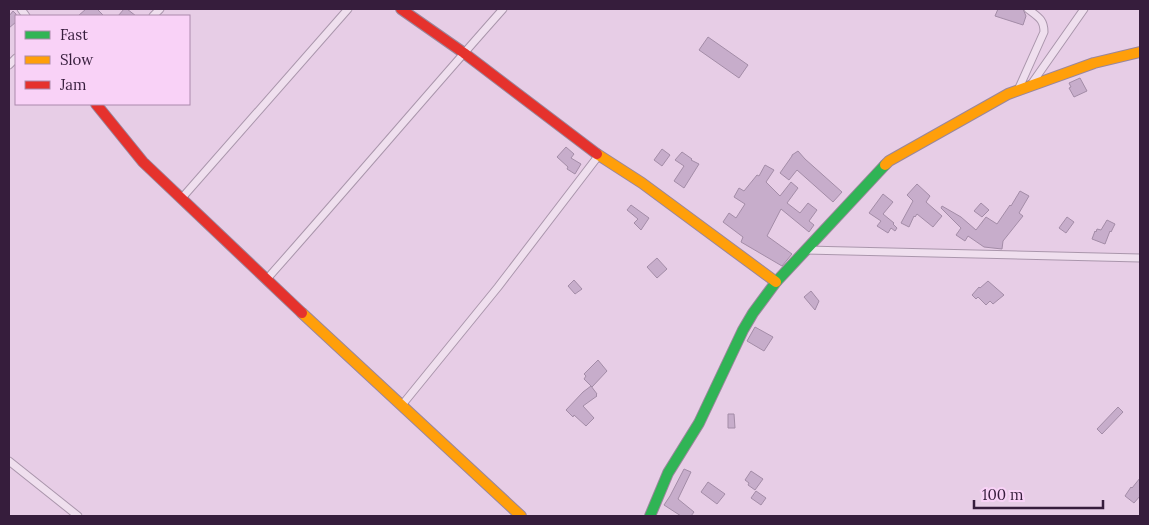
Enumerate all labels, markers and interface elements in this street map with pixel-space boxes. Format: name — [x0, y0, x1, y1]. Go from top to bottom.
legend — [15, 15, 190, 105]
text: Fast — [60, 25, 88, 44]
text: Slow — [60, 50, 93, 69]
text: Jam — [59, 75, 87, 94]
scale bar — [974, 478, 1103, 510]
text: 100 m — [982, 485, 1023, 504]

